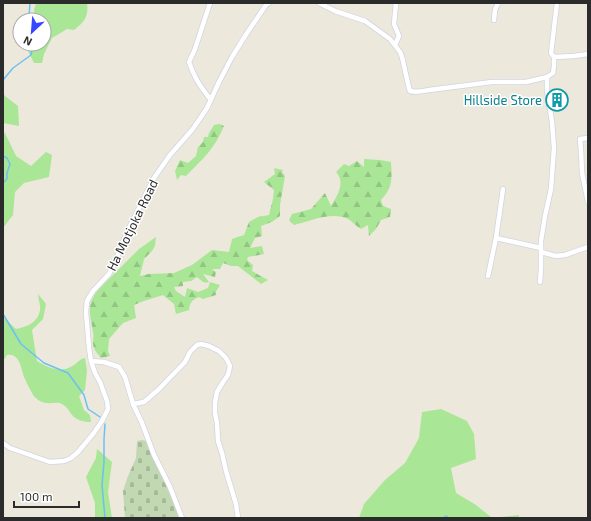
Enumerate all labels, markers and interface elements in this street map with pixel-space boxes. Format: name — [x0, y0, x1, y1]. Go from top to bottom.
north arrow — [12, 12, 52, 52]
text: N — [21, 34, 34, 49]
building icon: Hillside Store — [544, 87, 570, 113]
place label: Hillside Store — [464, 92, 542, 108]
street label: Ha Motjoka Road — [103, 177, 161, 273]
scale bar — [14, 483, 79, 509]
text: 100 m — [20, 489, 52, 503]

